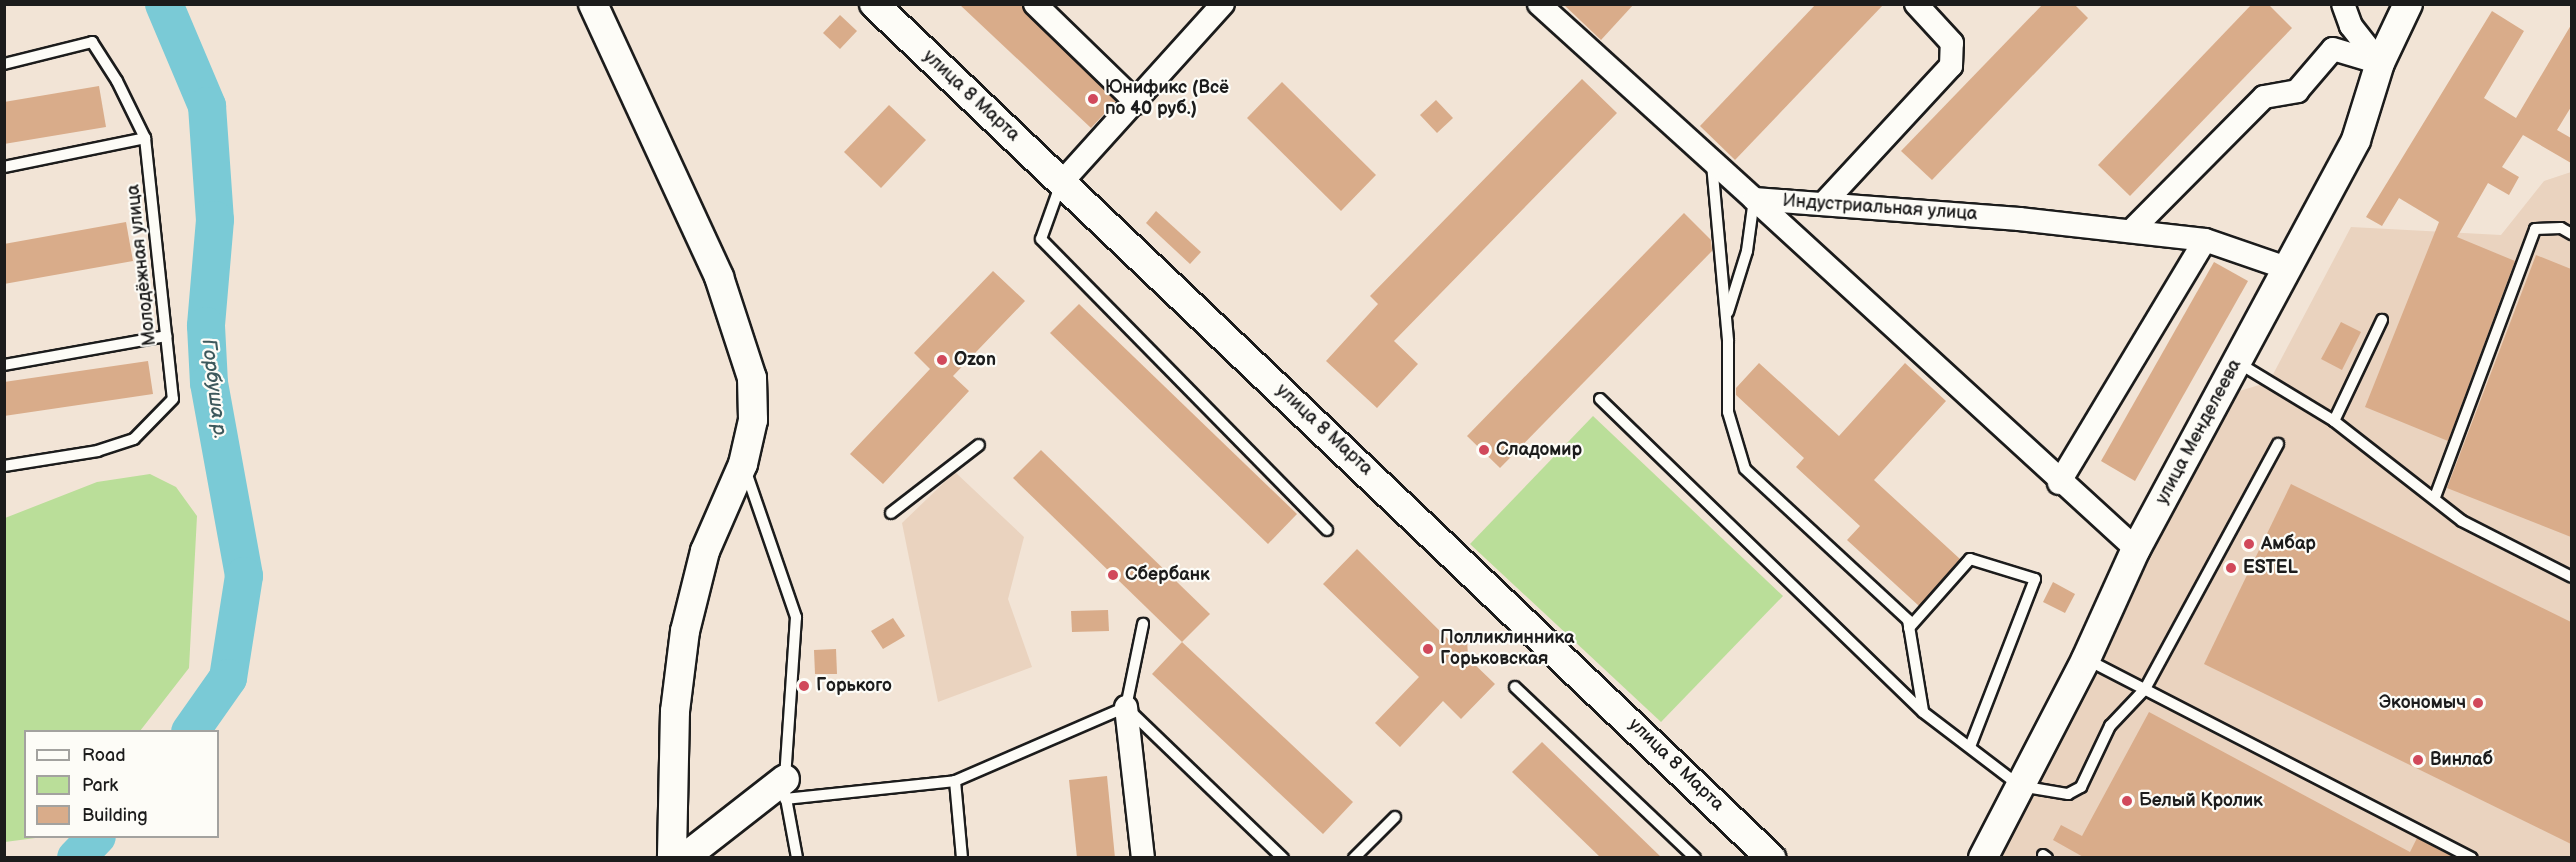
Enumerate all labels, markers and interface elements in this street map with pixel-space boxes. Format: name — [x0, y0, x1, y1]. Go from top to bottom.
street label: улица 8 Марта — [918, 46, 1024, 146]
place label: Юнификс (Всё по 40 руб.) — [1105, 78, 1229, 121]
marker: Юнификс (Всё по 40 руб.) — [1086, 92, 1100, 106]
street label: Молодёжная улица — [123, 183, 161, 347]
street label: Индустриальная улица — [1782, 190, 1978, 226]
water label: Горбуша р. — [196, 338, 232, 440]
place label: Ozon — [954, 349, 996, 371]
marker: Ozon — [935, 353, 949, 367]
street label: улица Менделеева — [2152, 356, 2246, 508]
street label: улица 8 Марта — [1271, 380, 1377, 480]
place label: Сладомир — [1496, 439, 1582, 461]
marker: Сладомир — [1477, 443, 1491, 457]
place label: Амбар — [2261, 533, 2316, 555]
marker: Амбар — [2242, 537, 2256, 551]
place label: ESTEL — [2243, 557, 2298, 579]
marker: ESTEL — [2224, 561, 2238, 575]
place label: Сбербанк — [1125, 564, 1210, 586]
marker: Сбербанк — [1106, 568, 1120, 582]
place label: Полликлинника Горьковская — [1440, 628, 1574, 670]
marker: Полликлинника Горьковская — [1421, 642, 1435, 656]
place label: Горького — [816, 675, 892, 697]
marker: Горького — [797, 679, 811, 693]
place label: Экономыч — [2379, 692, 2466, 714]
marker: Экономыч — [2471, 696, 2485, 710]
street label: улица 8 Марта — [1624, 714, 1728, 816]
legend — [24, 730, 219, 838]
text: Road — [82, 745, 126, 766]
place label: Винлаб — [2430, 749, 2493, 771]
marker: Винлаб — [2411, 753, 2425, 767]
text: Park — [82, 775, 118, 796]
place label: Белый Кролик — [2139, 790, 2263, 812]
marker: Белый Кролик — [2120, 794, 2134, 808]
text: Building — [82, 805, 148, 826]

